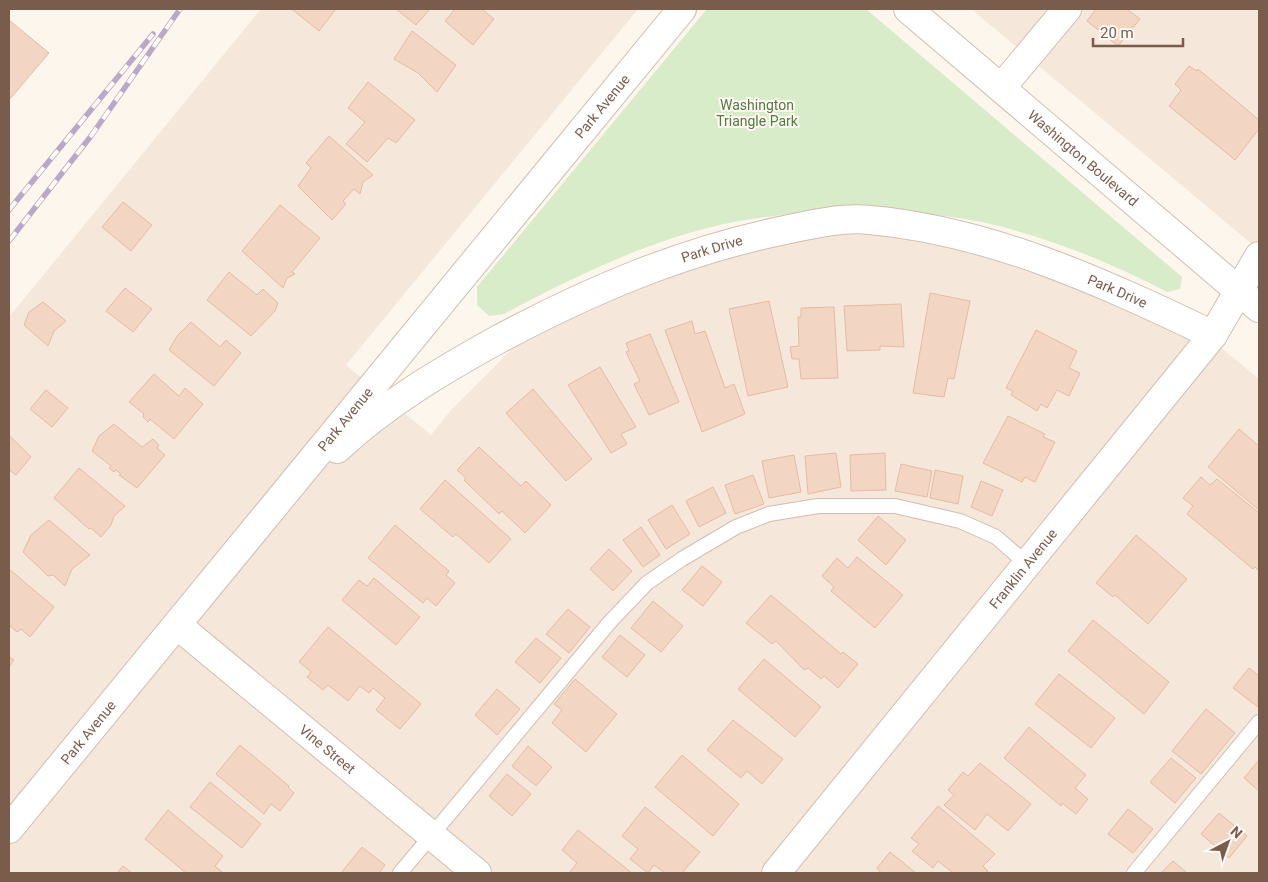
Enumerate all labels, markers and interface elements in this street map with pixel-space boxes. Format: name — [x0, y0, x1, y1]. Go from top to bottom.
scale bar — [1093, 15, 1183, 47]
text: 20 m — [1100, 24, 1134, 42]
street label: Park Avenue — [571, 71, 633, 141]
park label: Washington Triangle Park — [716, 97, 799, 129]
street label: Washington Boulevard — [1025, 107, 1141, 209]
street label: Park Drive — [679, 232, 744, 266]
street label: Park Drive — [1085, 271, 1150, 311]
street label: Park Avenue — [314, 384, 376, 454]
street label: Franklin Avenue — [986, 526, 1060, 612]
street label: Park Avenue — [58, 697, 119, 767]
street label: Vine Street — [296, 721, 359, 777]
north arrow — [1203, 817, 1253, 867]
text: N — [1228, 823, 1246, 841]

